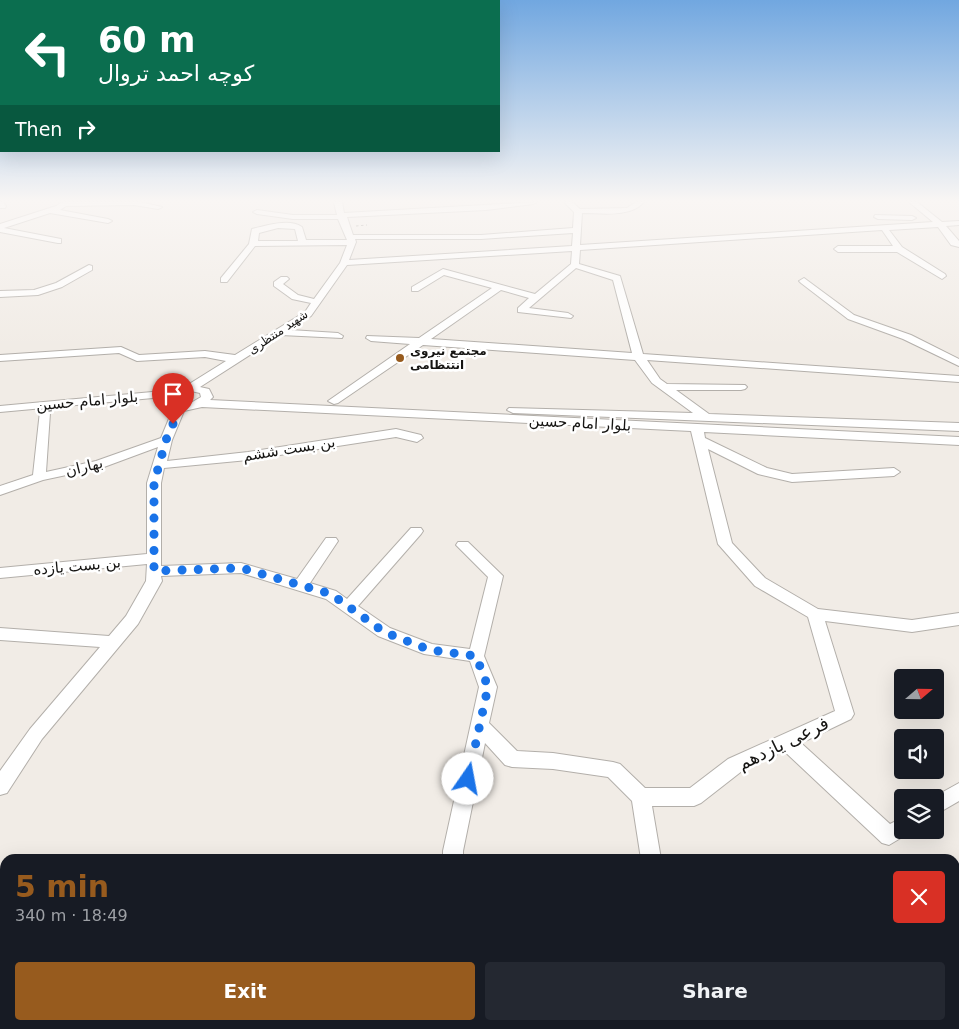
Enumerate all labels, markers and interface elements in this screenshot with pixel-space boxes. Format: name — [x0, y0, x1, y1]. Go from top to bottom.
icon: left — [15, 20, 80, 85]
text: 60 m — [98, 20, 195, 60]
text: کوچه احمد تروال — [98, 61, 254, 86]
icon: right — [72, 115, 100, 143]
text: Then — [15, 118, 62, 140]
street label: شهید منتظری — [246, 307, 311, 358]
place label: مجتمع نیروی انتتظامی — [410, 344, 487, 372]
marker: مجتمع نیروی انتتظامی — [394, 352, 406, 364]
pin — [152, 373, 194, 424]
icon: arrive — [159, 380, 187, 408]
street label: بلوار امام حسین — [35, 388, 139, 414]
street label: بلوار امام حسین — [528, 411, 632, 435]
street label: بن بست ششم — [241, 433, 337, 465]
street label: بهاران — [63, 454, 105, 480]
street label: بن بست یازده — [32, 553, 122, 579]
north arrow — [894, 669, 944, 719]
map controls — [894, 669, 944, 839]
street label: فرعی یازدهم — [734, 712, 832, 775]
button: sound — [894, 729, 944, 779]
position arrow — [441, 752, 493, 804]
button: layers — [894, 789, 944, 839]
text: 5 min — [15, 869, 109, 904]
button: close — [893, 871, 945, 923]
text: 340 m · 18:49 — [15, 906, 128, 925]
button: Exit — [15, 962, 475, 1020]
button: Share — [485, 962, 945, 1020]

